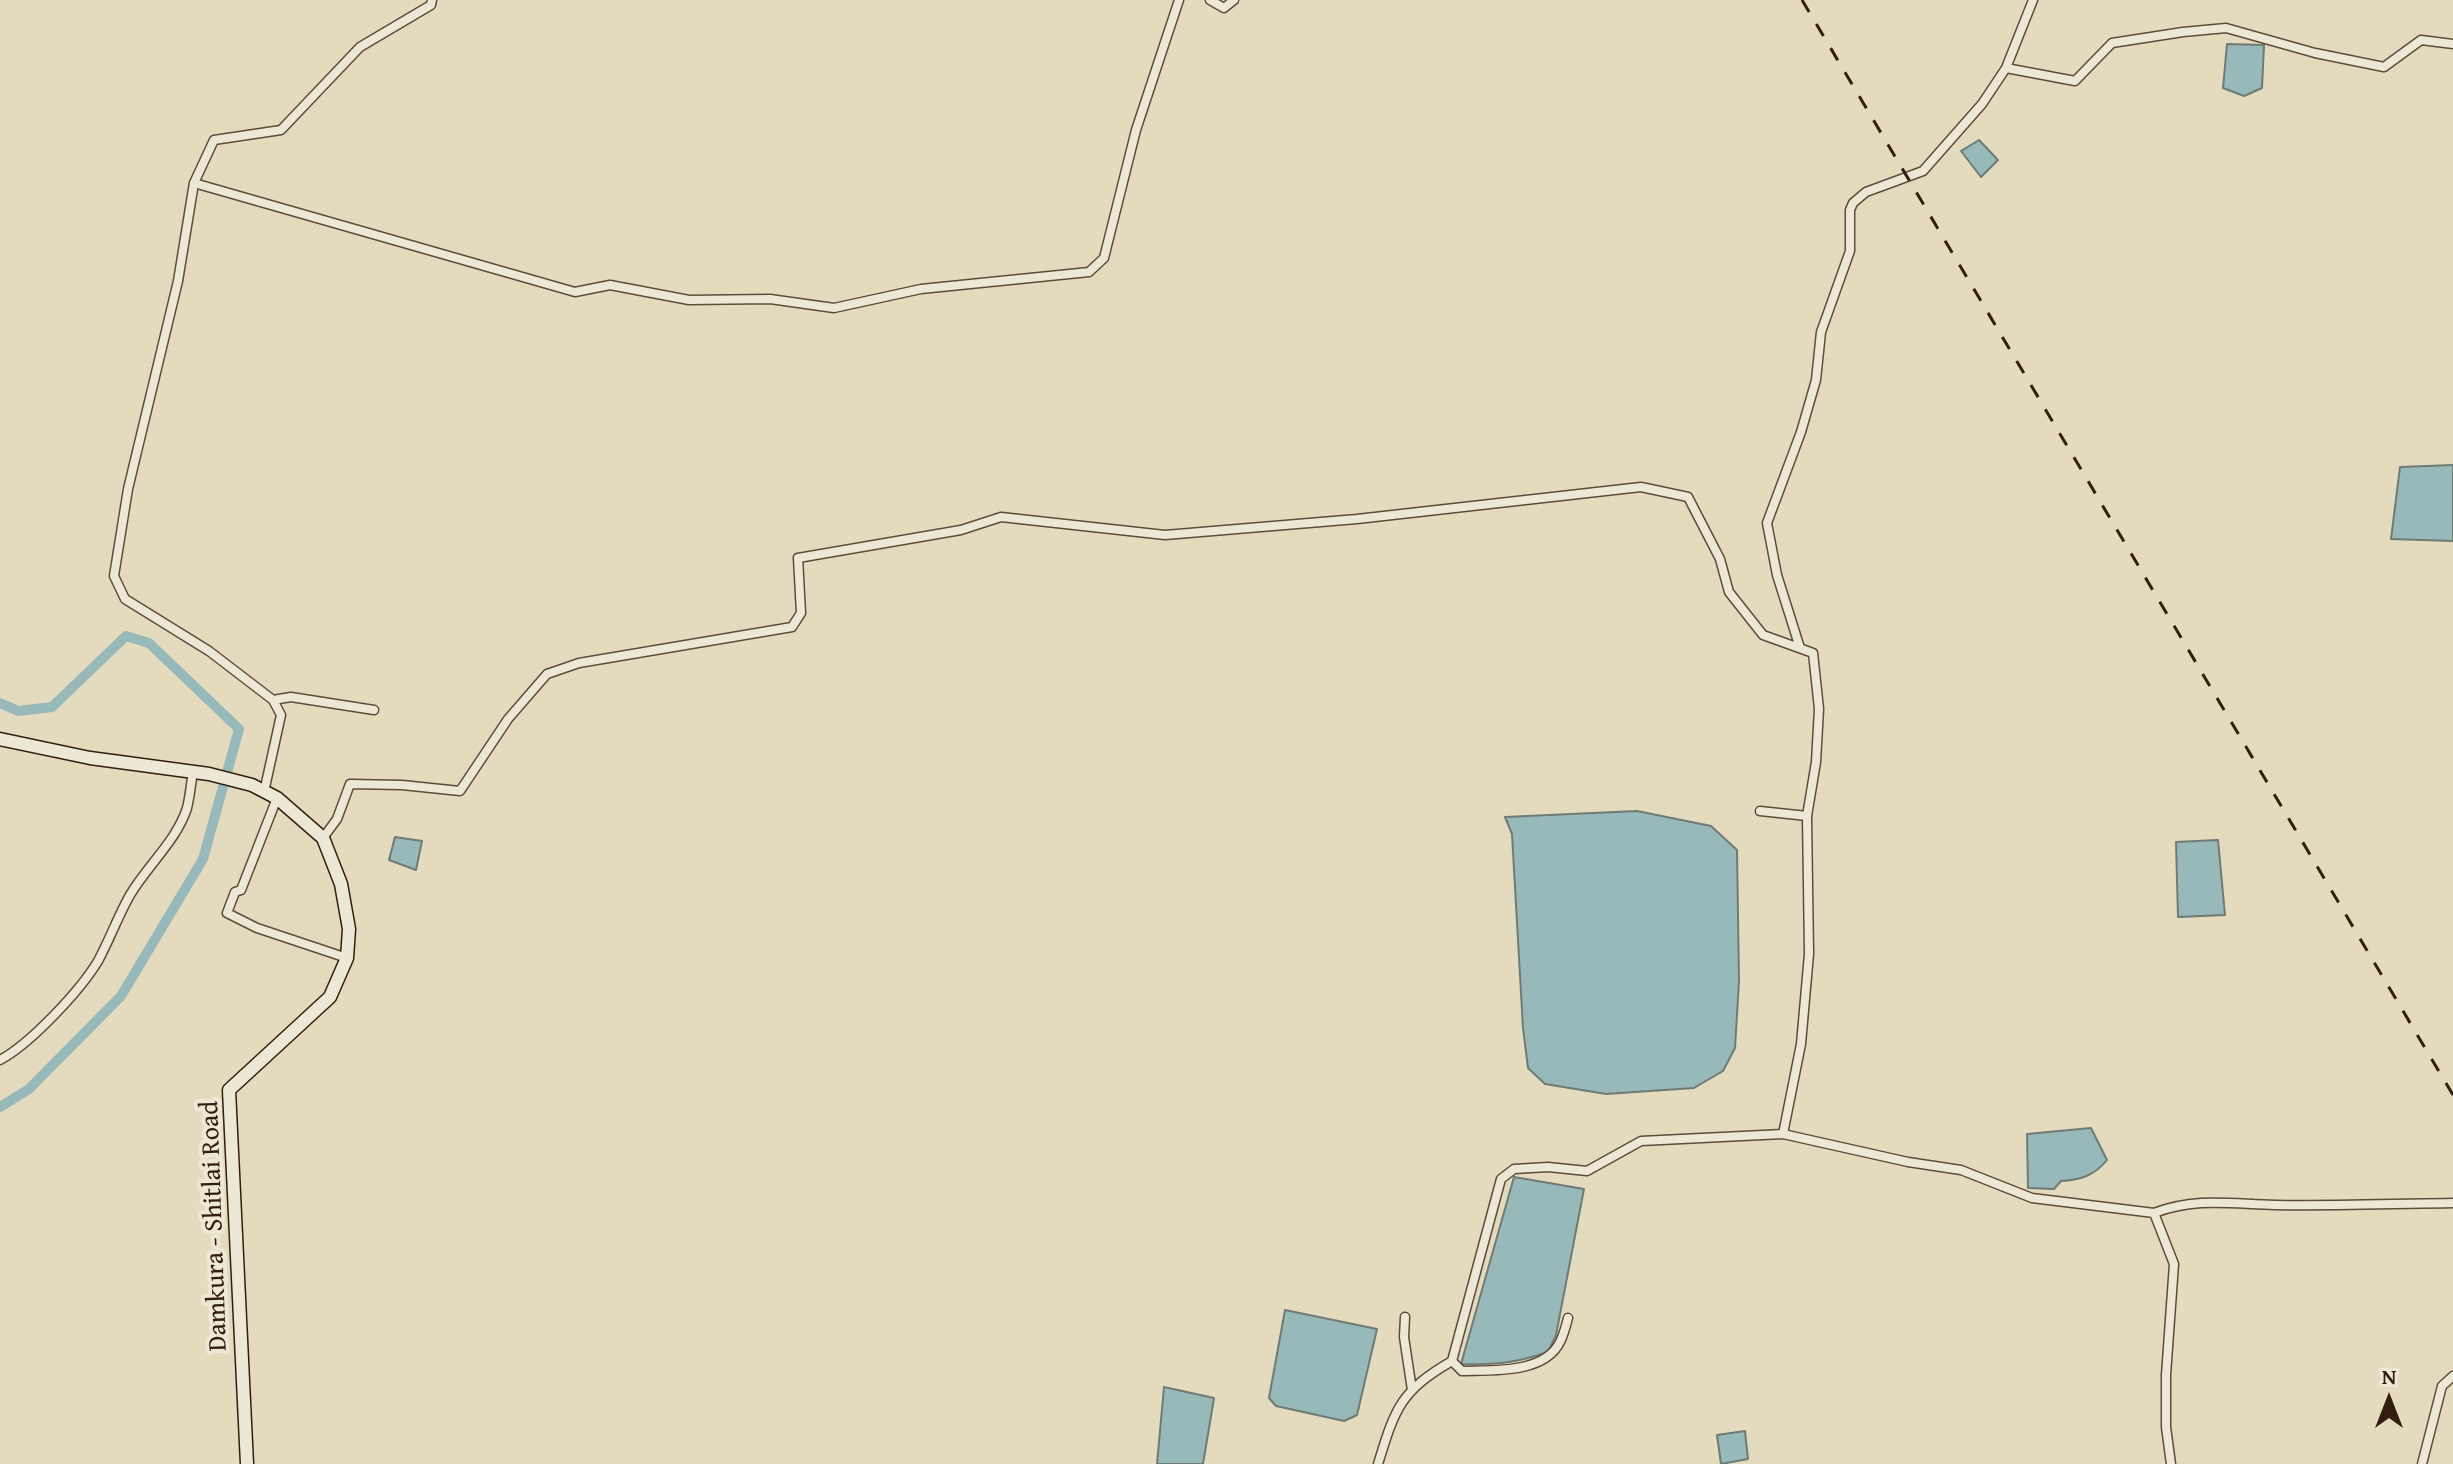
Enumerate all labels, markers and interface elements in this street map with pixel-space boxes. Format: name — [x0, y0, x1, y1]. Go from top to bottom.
street label: Damkura - Shitlai Road — [195, 1100, 235, 1352]
north arrow — [2349, 1360, 2429, 1440]
text: N — [2382, 1360, 2396, 1392]

